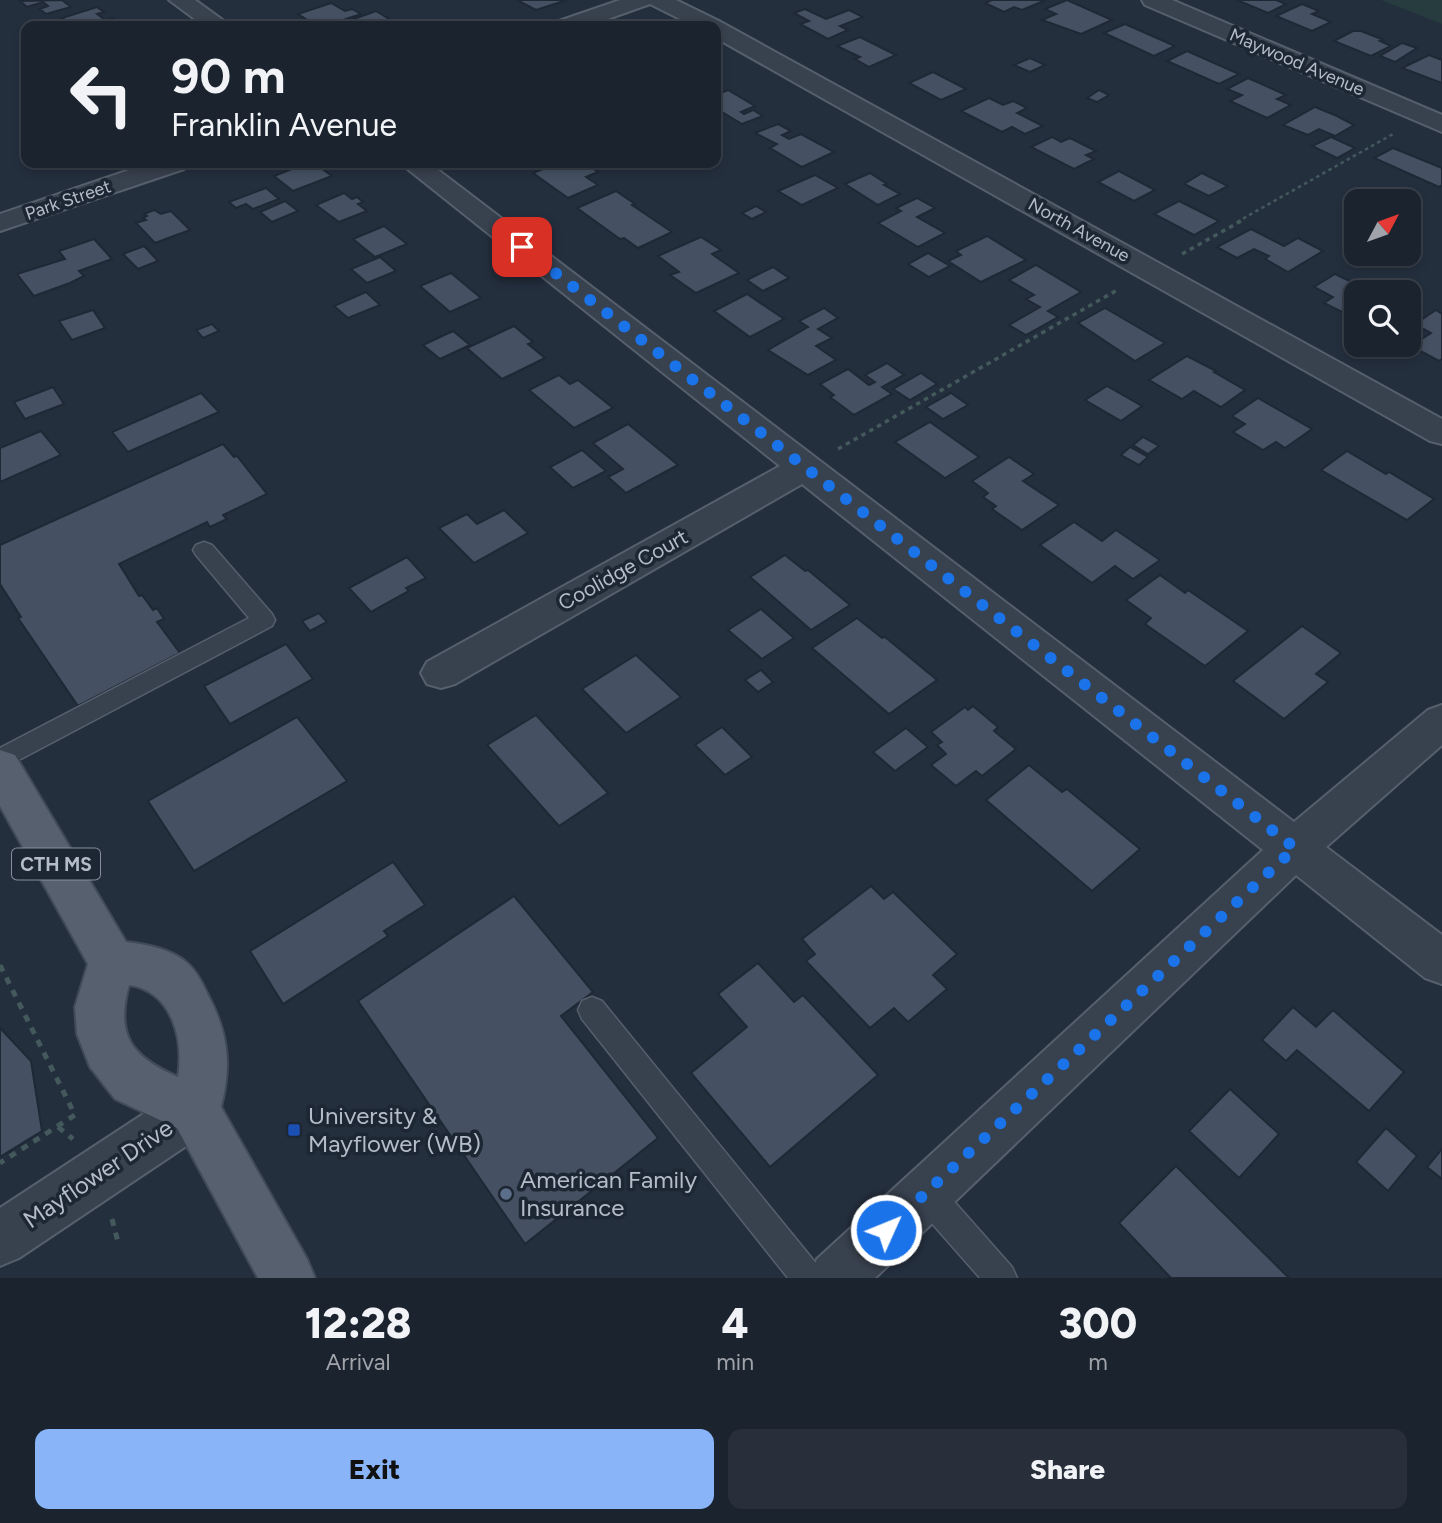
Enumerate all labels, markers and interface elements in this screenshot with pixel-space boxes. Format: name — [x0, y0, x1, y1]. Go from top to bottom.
street label: Maywood Avenue — [1226, 24, 1368, 100]
text: 90 m — [171, 46, 286, 105]
icon: left — [56, 49, 147, 140]
text: Franklin Avenue — [171, 106, 397, 144]
street label: Park Street — [22, 175, 114, 225]
north arrow — [1344, 189, 1421, 266]
map controls — [1344, 189, 1421, 357]
street label: North Avenue — [1024, 193, 1134, 267]
pin — [492, 217, 552, 277]
icon: arrive — [503, 228, 541, 266]
button: search — [1344, 280, 1421, 357]
street label: Coolidge Court — [554, 524, 692, 615]
road number: CTH MS — [12, 848, 100, 880]
place label: University & Mayflower (WB) — [308, 1101, 481, 1158]
street label: Mayflower Drive — [18, 1113, 178, 1234]
marker: University & Mayflower (WB) — [286, 1122, 302, 1138]
place label: American Family Insurance — [520, 1165, 697, 1222]
marker: American Family Insurance — [498, 1186, 514, 1202]
position arrow — [849, 1193, 923, 1267]
text: 12:28 — [305, 1298, 411, 1349]
text: 4 — [722, 1298, 749, 1349]
text: 300 — [1059, 1298, 1137, 1349]
text: Arrival — [326, 1348, 391, 1376]
text: min — [716, 1348, 754, 1376]
text: m — [1088, 1348, 1108, 1376]
button: Exit — [35, 1429, 714, 1509]
button: Share — [728, 1429, 1407, 1509]

